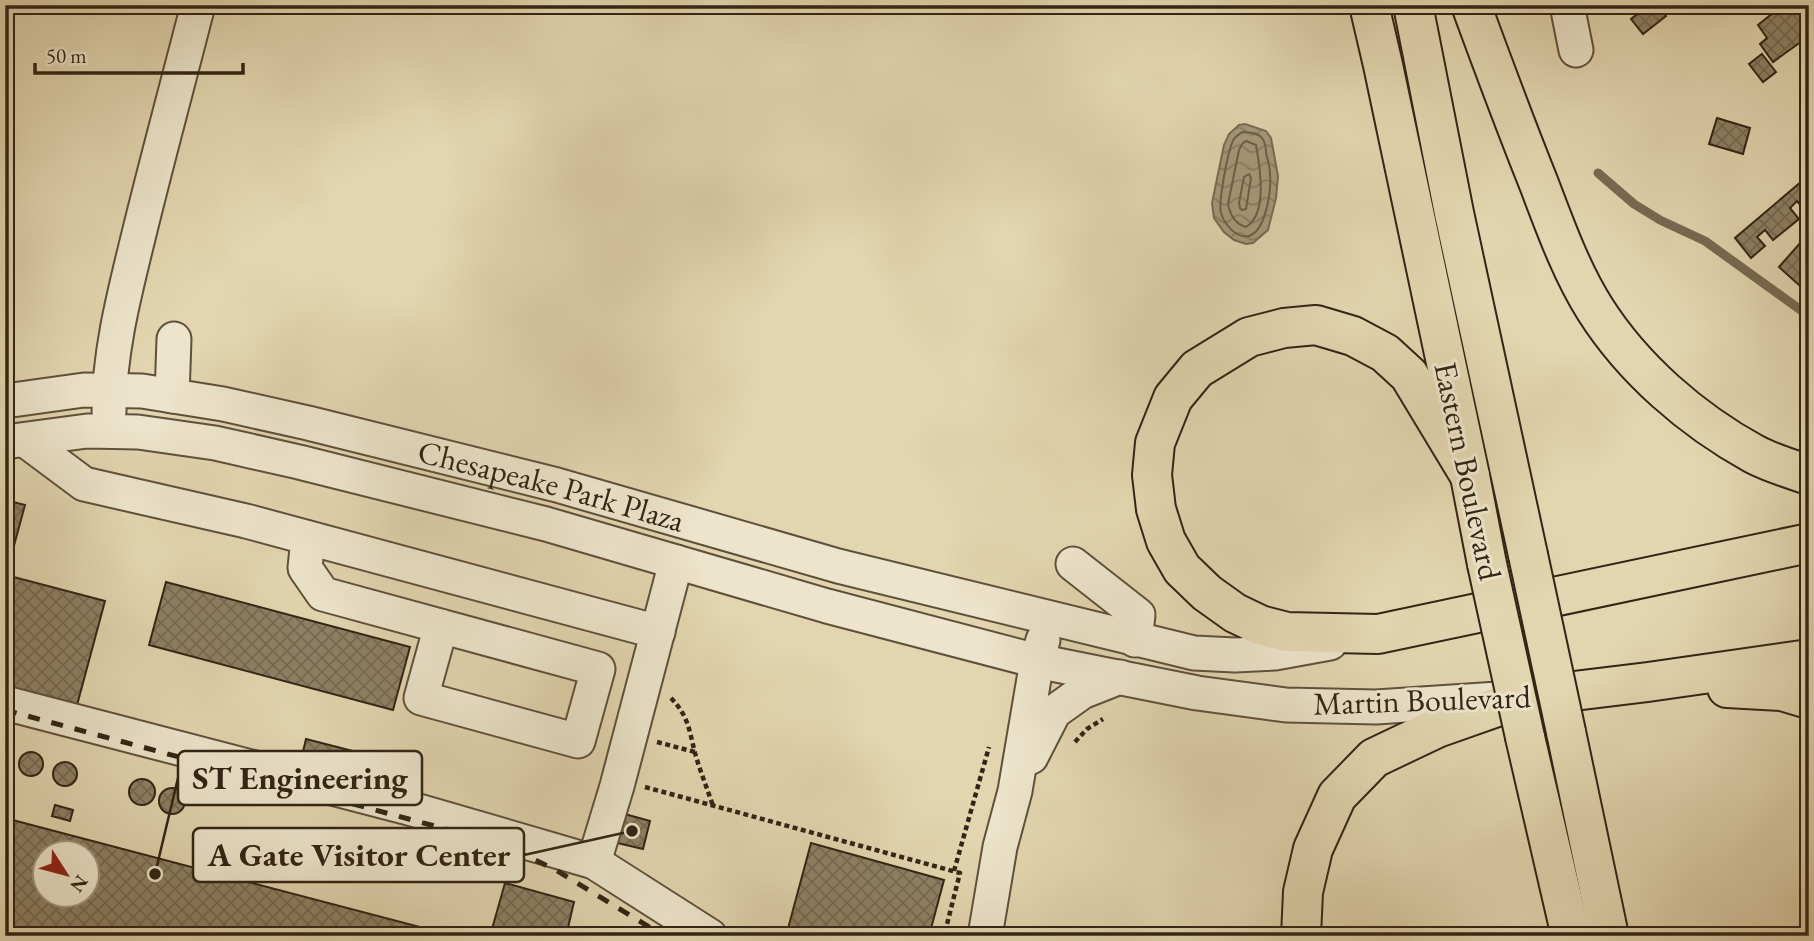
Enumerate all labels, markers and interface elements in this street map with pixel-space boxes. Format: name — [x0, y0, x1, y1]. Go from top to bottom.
scale bar — [35, 32, 243, 76]
text: 50 m — [46, 42, 87, 69]
street label: Eastern Boulevard — [1424, 358, 1512, 585]
street label: Chesapeake Park Plaza — [414, 430, 689, 542]
street label: Martin Boulevard — [1312, 675, 1532, 725]
callout: ST Engineering — [178, 751, 422, 805]
text: ST Engineering — [192, 756, 408, 799]
callout: A Gate Visitor Center — [193, 828, 524, 882]
text: A Gate Visitor Center — [207, 833, 511, 876]
north arrow — [32, 839, 102, 909]
text: N — [64, 870, 94, 898]

